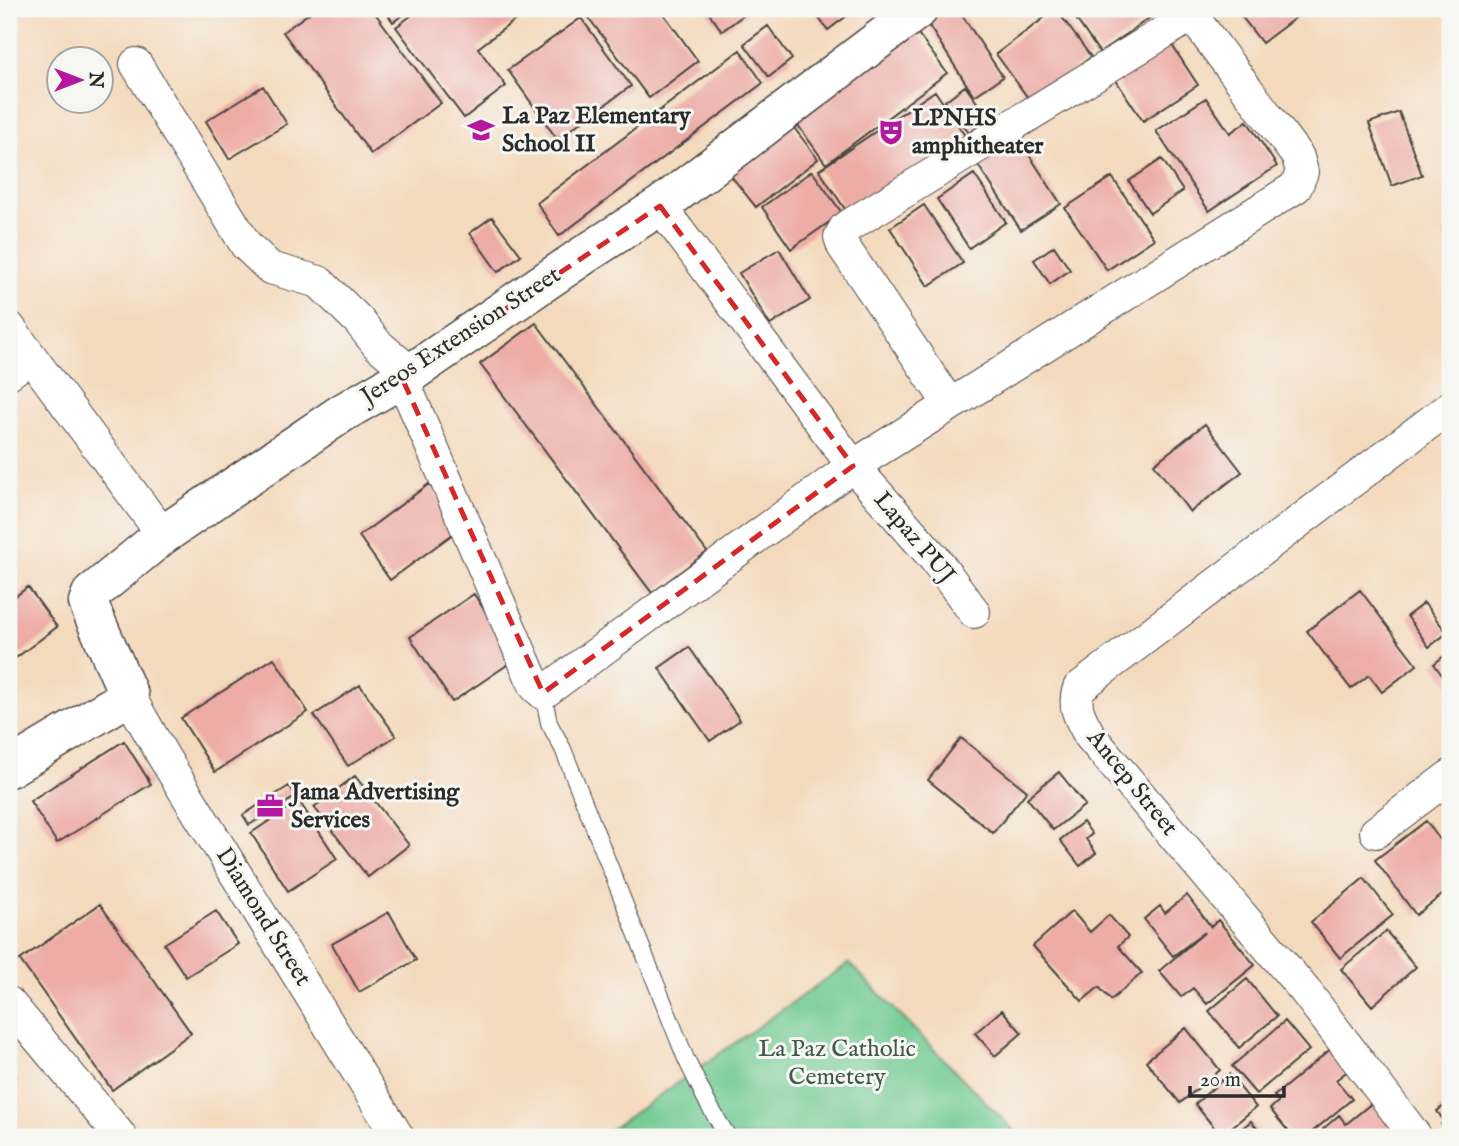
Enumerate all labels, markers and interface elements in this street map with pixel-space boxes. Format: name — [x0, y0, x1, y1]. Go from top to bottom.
north arrow — [46, 46, 116, 116]
text: N — [83, 71, 107, 89]
place label: La Paz Elementary School II — [502, 101, 692, 160]
place label: LPNHS amphitheater — [912, 103, 1044, 162]
school or university icon: La Paz Elementary School II — [466, 115, 496, 145]
theatre icon: LPNHS amphitheater — [876, 117, 906, 147]
street label: Jereos Extension Street — [353, 260, 567, 414]
street label: Lapaz PUJ — [866, 485, 962, 591]
street label: Ancep Street — [1079, 723, 1184, 843]
place label: Jama Advertising Services — [288, 777, 460, 836]
office icon: Jama Advertising Services — [255, 791, 285, 821]
street label: Diamond Street — [208, 842, 318, 992]
park label: La Paz Catholic Cemetery — [758, 1034, 916, 1093]
scale bar — [1190, 1055, 1284, 1099]
text: 20 m — [1200, 1067, 1241, 1094]

